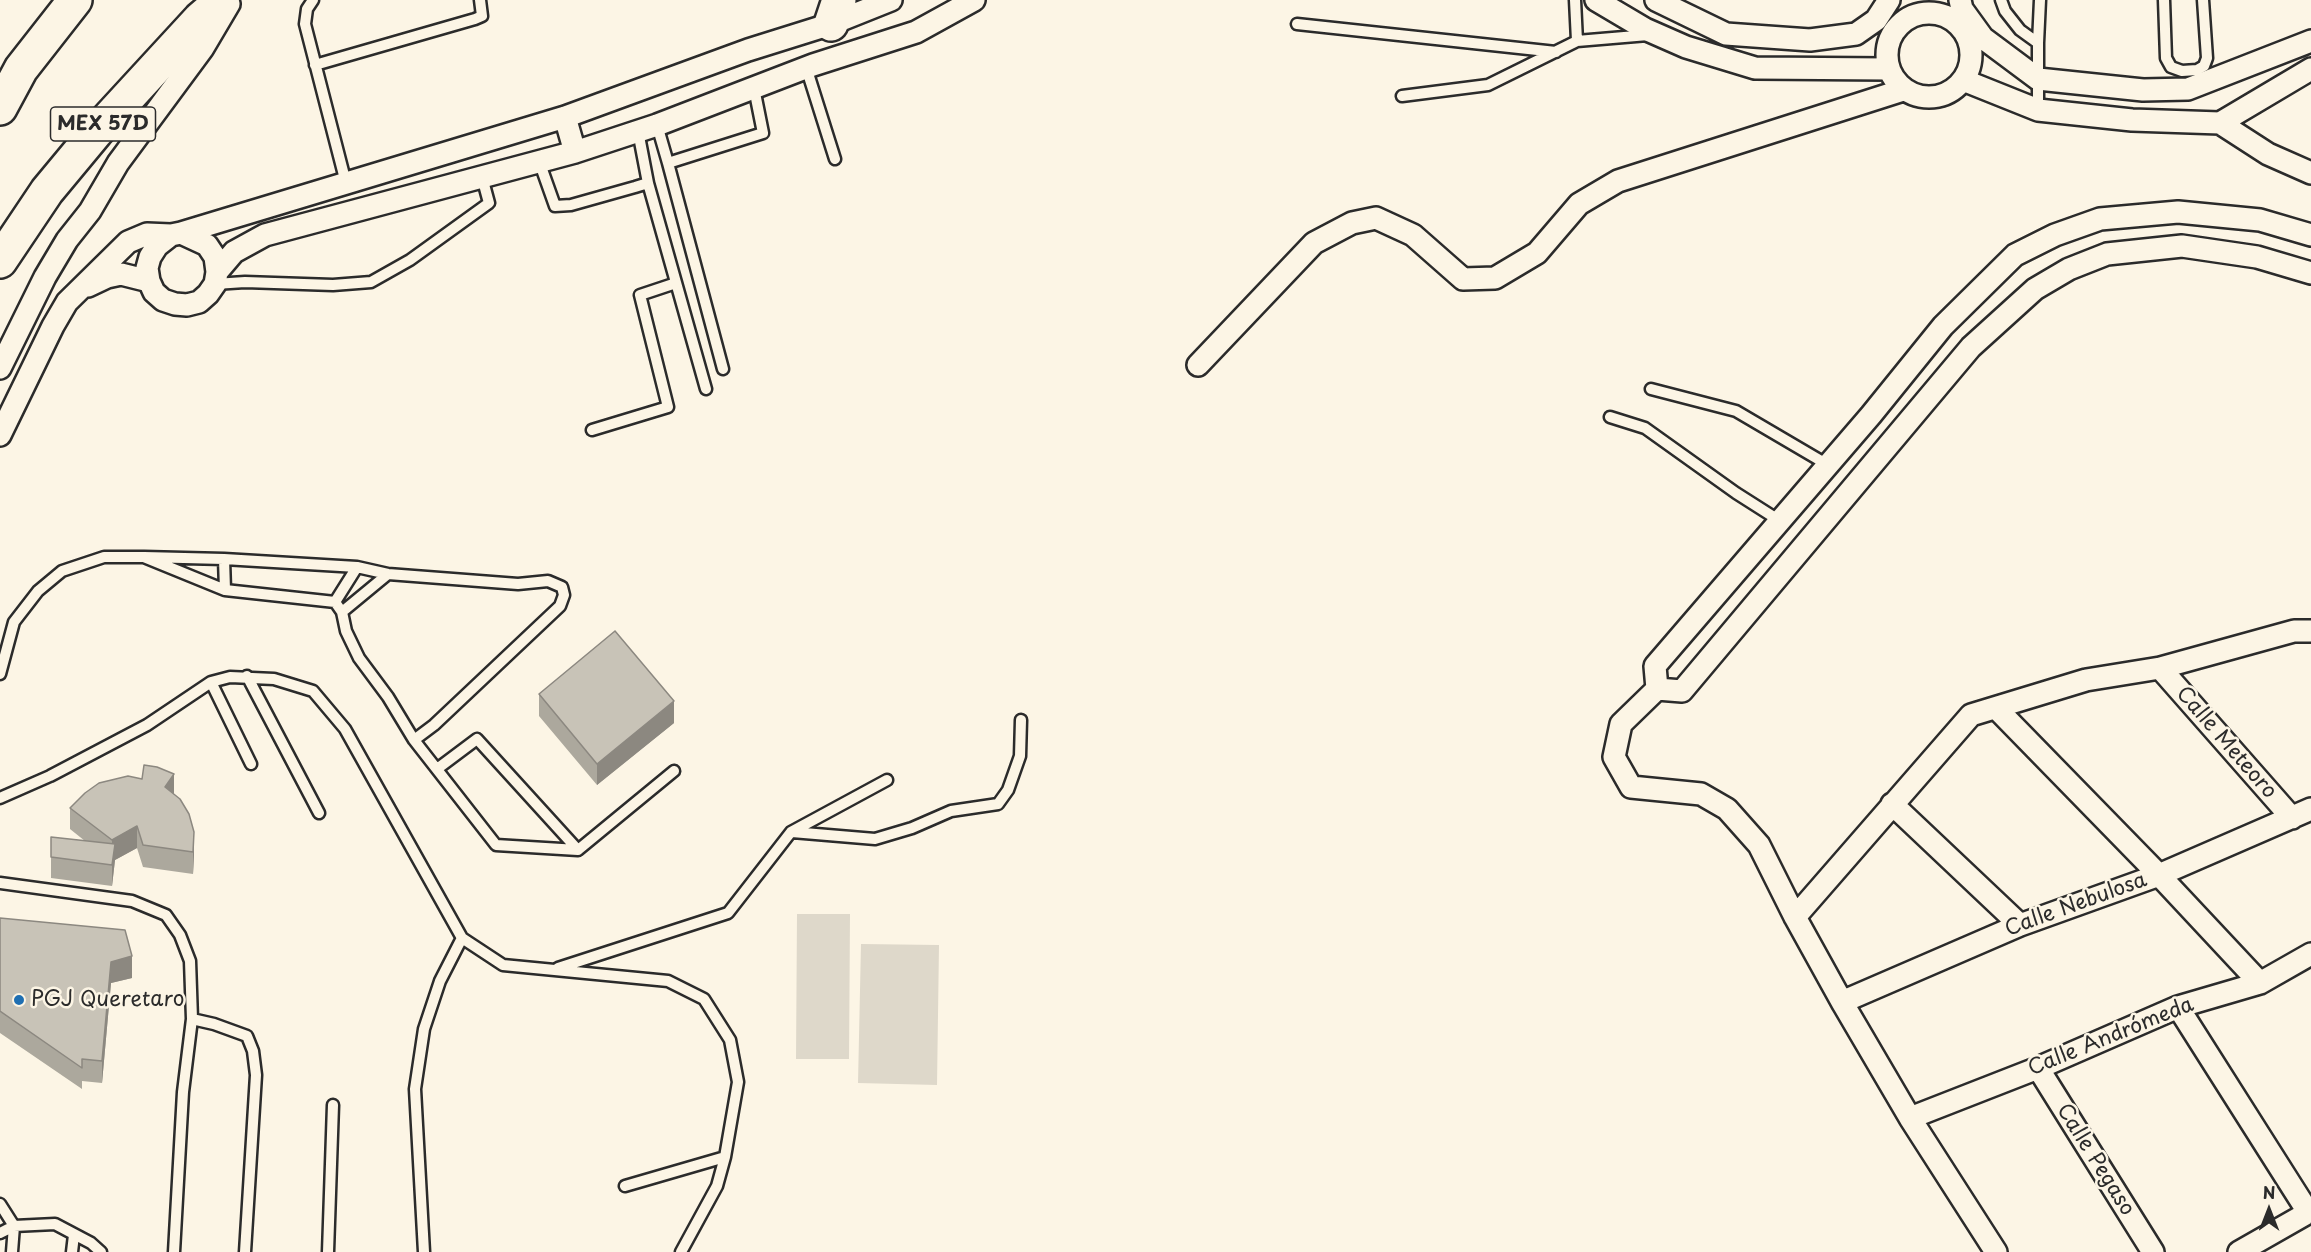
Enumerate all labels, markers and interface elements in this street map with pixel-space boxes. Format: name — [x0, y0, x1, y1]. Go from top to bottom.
road number: MEX 57D — [51, 107, 156, 141]
street label: Calle Meteoro — [2170, 682, 2282, 804]
street label: Calle Nebulosa — [2002, 868, 2150, 942]
place label: PGJ Queretaro — [31, 987, 184, 1013]
street label: Calle Andrómeda — [2025, 992, 2197, 1082]
marker: PGJ Queretaro — [12, 993, 26, 1007]
street label: Calle Pegaso — [2051, 1099, 2139, 1221]
north arrow — [2239, 1180, 2299, 1240]
text: N — [2263, 1180, 2275, 1204]

